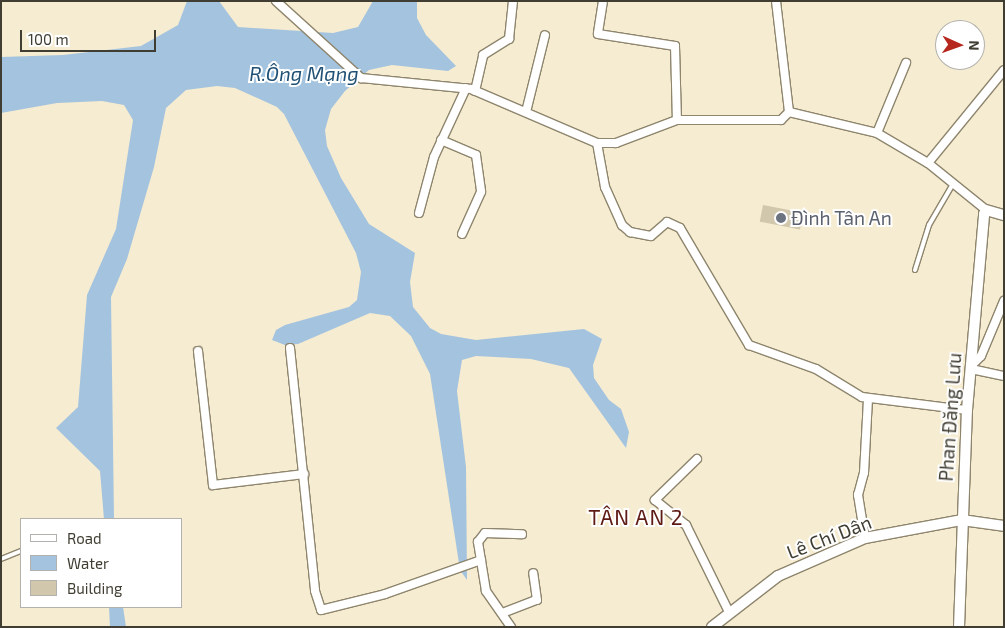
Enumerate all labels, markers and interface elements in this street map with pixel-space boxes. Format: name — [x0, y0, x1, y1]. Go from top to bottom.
scale bar — [22, 20, 159, 52]
north arrow — [935, 20, 985, 70]
text: 100 m — [28, 30, 69, 48]
text: N — [966, 40, 983, 51]
water label: R.Ông Mạng — [249, 61, 359, 85]
place label: Đình Tân An — [791, 207, 893, 229]
marker: Đình Tân An — [775, 212, 787, 224]
street label: Phan Đăng Lưu — [934, 352, 966, 482]
district label: TÂN AN 2 — [587, 504, 685, 530]
street label: Lê Chí Dân — [783, 510, 875, 564]
legend — [20, 518, 182, 608]
text: Road — [67, 529, 102, 547]
text: Water — [67, 554, 109, 572]
text: Building — [67, 579, 122, 597]

